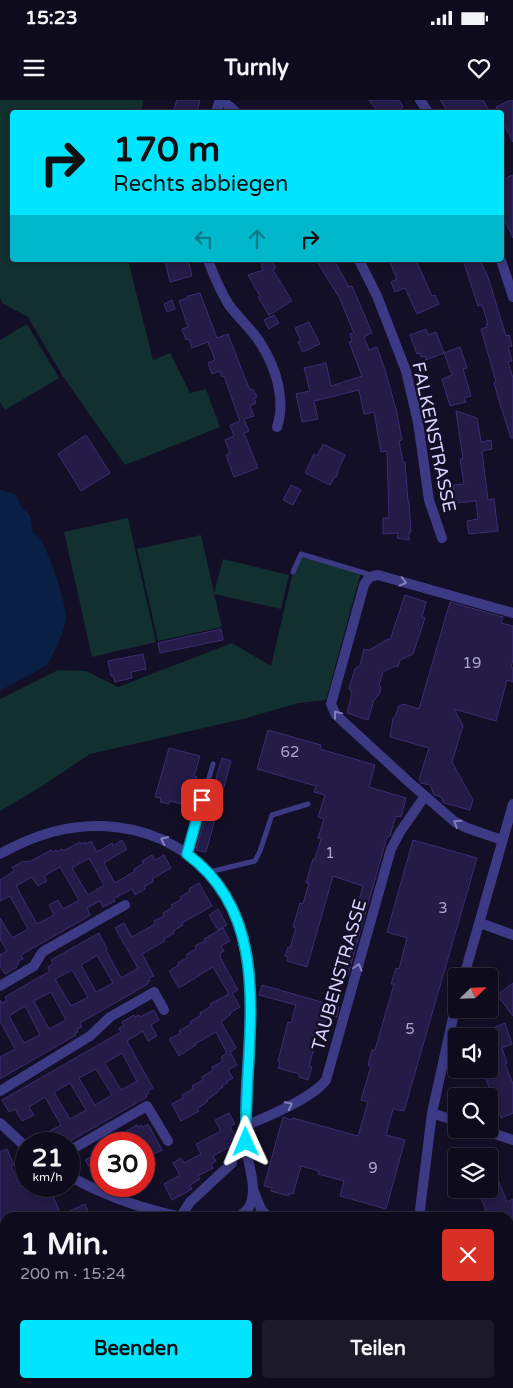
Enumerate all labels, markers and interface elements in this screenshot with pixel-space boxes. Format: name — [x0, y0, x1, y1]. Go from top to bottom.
text: 15:23 — [25, 7, 78, 29]
icon: menu — [20, 54, 48, 82]
icon: heart — [465, 54, 493, 82]
text: Turnly — [224, 55, 289, 81]
text: 170 m — [113, 129, 220, 171]
icon: right — [30, 130, 95, 195]
text: Rechts abbiegen — [113, 171, 288, 197]
icon: left — [190, 225, 218, 253]
icon: ahead — [243, 225, 271, 253]
icon: right — [296, 225, 324, 253]
street label: FALKENSTRASSE — [407, 360, 461, 514]
one-way arrow — [398, 576, 406, 586]
house number: 19 — [463, 654, 481, 672]
one-way arrow — [334, 710, 343, 720]
house number: 62 — [281, 743, 299, 761]
pin — [181, 779, 223, 821]
icon: arrive — [188, 786, 216, 814]
one-way arrow — [454, 819, 463, 829]
one-way arrow — [160, 836, 169, 847]
house number: 1 — [325, 844, 335, 862]
street label: TAUBENSTRASSE — [307, 897, 371, 1053]
house number: 3 — [438, 899, 448, 917]
one-way arrow — [352, 962, 363, 971]
north arrow — [448, 968, 498, 1018]
map controls — [448, 968, 498, 1198]
house number: 5 — [405, 1020, 415, 1038]
button: sound — [448, 1028, 498, 1078]
button: search — [448, 1088, 498, 1138]
one-way arrow — [284, 1101, 293, 1111]
position arrow — [219, 1115, 271, 1167]
speed limit sign: 30 — [90, 1132, 155, 1197]
text: 21 — [32, 1143, 63, 1173]
button: layers — [448, 1148, 498, 1198]
house number: 9 — [368, 1159, 378, 1177]
text: km/h — [32, 1170, 63, 1184]
text: 1 Min. — [20, 1226, 109, 1263]
button: close — [442, 1229, 494, 1281]
text: 200 m · 15:24 — [20, 1264, 126, 1284]
button: Beenden — [20, 1320, 252, 1378]
button: Teilen — [262, 1320, 494, 1378]

